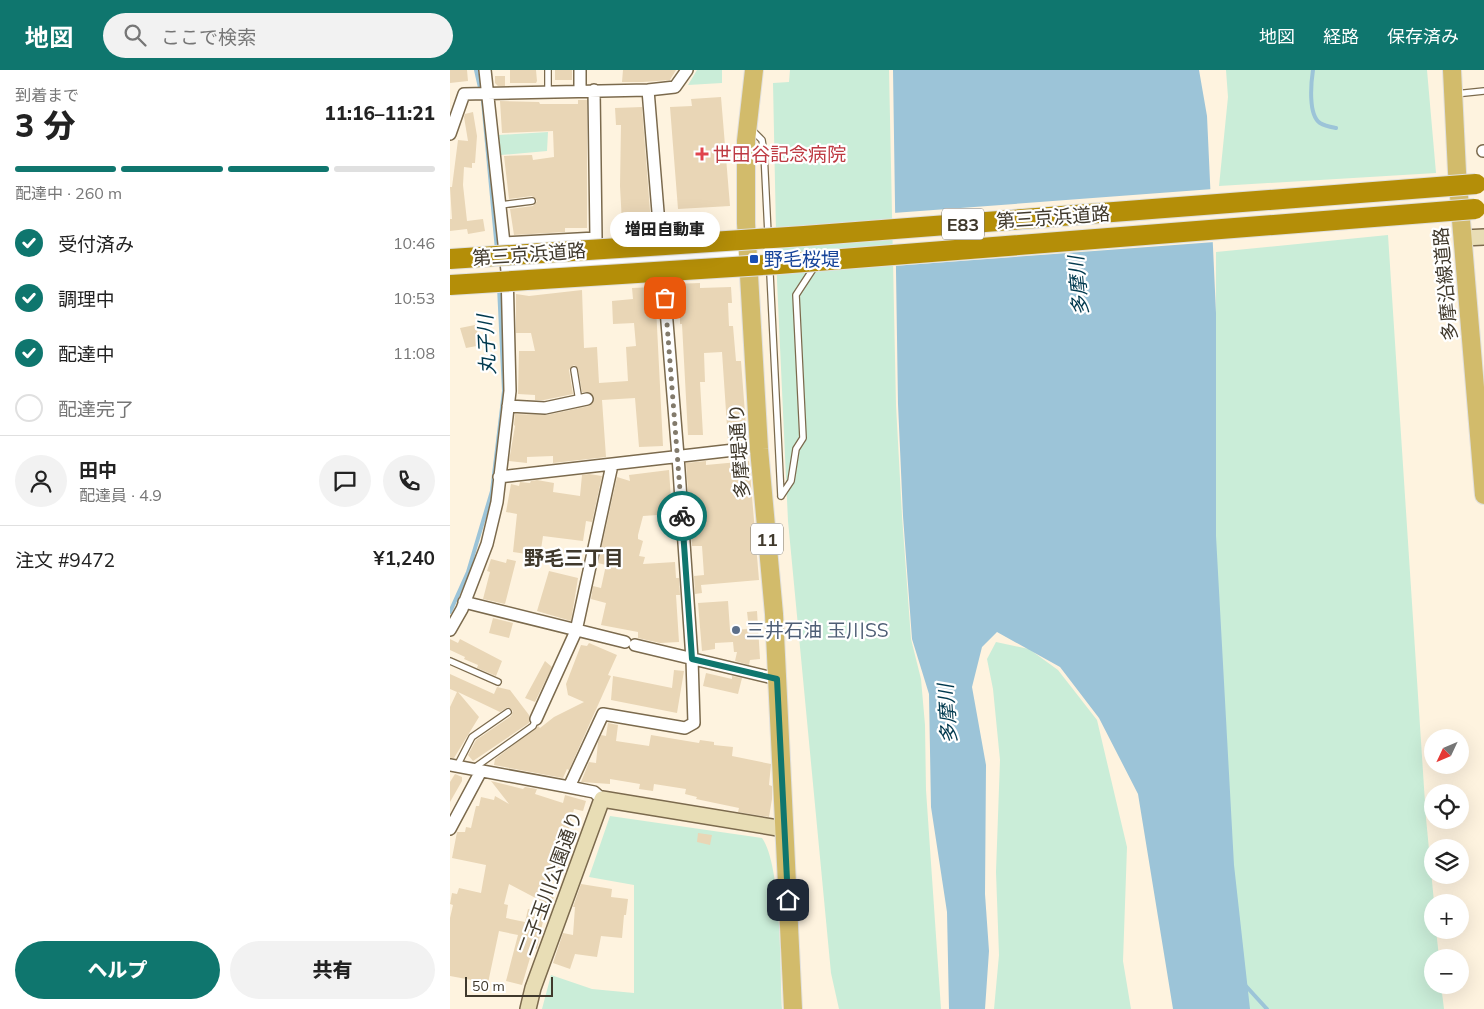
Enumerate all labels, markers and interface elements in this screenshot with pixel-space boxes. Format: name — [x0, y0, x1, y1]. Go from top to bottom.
search box — [103, 13, 453, 58]
icon: search — [121, 21, 149, 49]
text: 地図 — [25, 22, 73, 52]
text: ここで検索 — [161, 25, 256, 49]
text: 地図 — [1259, 25, 1295, 48]
text: 経路 — [1323, 25, 1359, 48]
text: 保存済み — [1387, 25, 1459, 48]
text: 到着まで — [15, 85, 79, 105]
text: 11:16–11:21 — [324, 101, 435, 125]
text: 3 分 — [15, 105, 75, 145]
place label: 世田谷記念病院 — [713, 142, 846, 166]
marker: 世田谷記念病院 — [695, 147, 709, 161]
text: 配達中 · 260 m — [15, 183, 122, 203]
street label: 第三京浜道路 — [995, 201, 1111, 233]
road number: E83 — [942, 208, 984, 240]
callout: 増田自動車 — [610, 213, 720, 248]
text: 増田自動車 — [625, 219, 705, 239]
street label: 多摩沿線道路 — [1428, 226, 1462, 342]
icon: check — [15, 229, 43, 257]
text: 受付済み — [58, 232, 134, 256]
text: 10:46 — [393, 233, 435, 253]
street label: 第三京浜道路 — [471, 238, 587, 270]
place label: 野毛桜堤 — [764, 247, 840, 271]
marker: 野毛桜堤 — [748, 253, 760, 265]
water label: 多摩川 — [1063, 253, 1093, 317]
pin — [644, 277, 686, 319]
icon: check — [15, 284, 43, 312]
icon: bag — [651, 284, 679, 312]
text: 調理中 — [58, 287, 115, 311]
text: 10:53 — [393, 288, 435, 308]
water label: 丸子川 — [472, 312, 500, 376]
icon: check — [15, 339, 43, 367]
text: 配達中 — [58, 342, 115, 366]
text: 11:08 — [393, 343, 435, 363]
text: 配達完了 — [58, 397, 134, 421]
street label: 多摩堤通り — [724, 403, 754, 499]
button: person — [15, 455, 67, 507]
button: chat — [319, 455, 371, 507]
button: phone — [383, 455, 435, 507]
text: 田中 — [79, 458, 117, 482]
text: 配達員 · 4.9 — [79, 485, 162, 505]
courier — [657, 491, 707, 541]
icon: bike — [668, 502, 696, 530]
road number: 11 — [751, 524, 783, 554]
district label: 野毛三丁目 — [524, 545, 624, 570]
text: ¥1,240 — [373, 546, 435, 570]
text: 注文 #9472 — [15, 548, 115, 572]
place label: 三井石油 玉川SS — [746, 618, 889, 642]
marker: 三井石油 玉川SS — [730, 624, 742, 636]
water label: 多摩川 — [932, 681, 962, 745]
north arrow — [1424, 729, 1469, 774]
map controls — [1424, 729, 1469, 994]
button: locate — [1424, 784, 1469, 829]
street label: 二子玉川公園通り — [513, 807, 587, 959]
button: layers — [1424, 839, 1469, 884]
pin — [767, 879, 809, 921]
icon: home — [774, 886, 802, 914]
button: + — [1424, 894, 1469, 939]
button: ヘルプ — [15, 941, 220, 999]
button: 共有 — [230, 941, 435, 999]
button: − — [1424, 949, 1469, 994]
scale bar — [465, 974, 552, 997]
text: 50 m — [472, 977, 505, 995]

